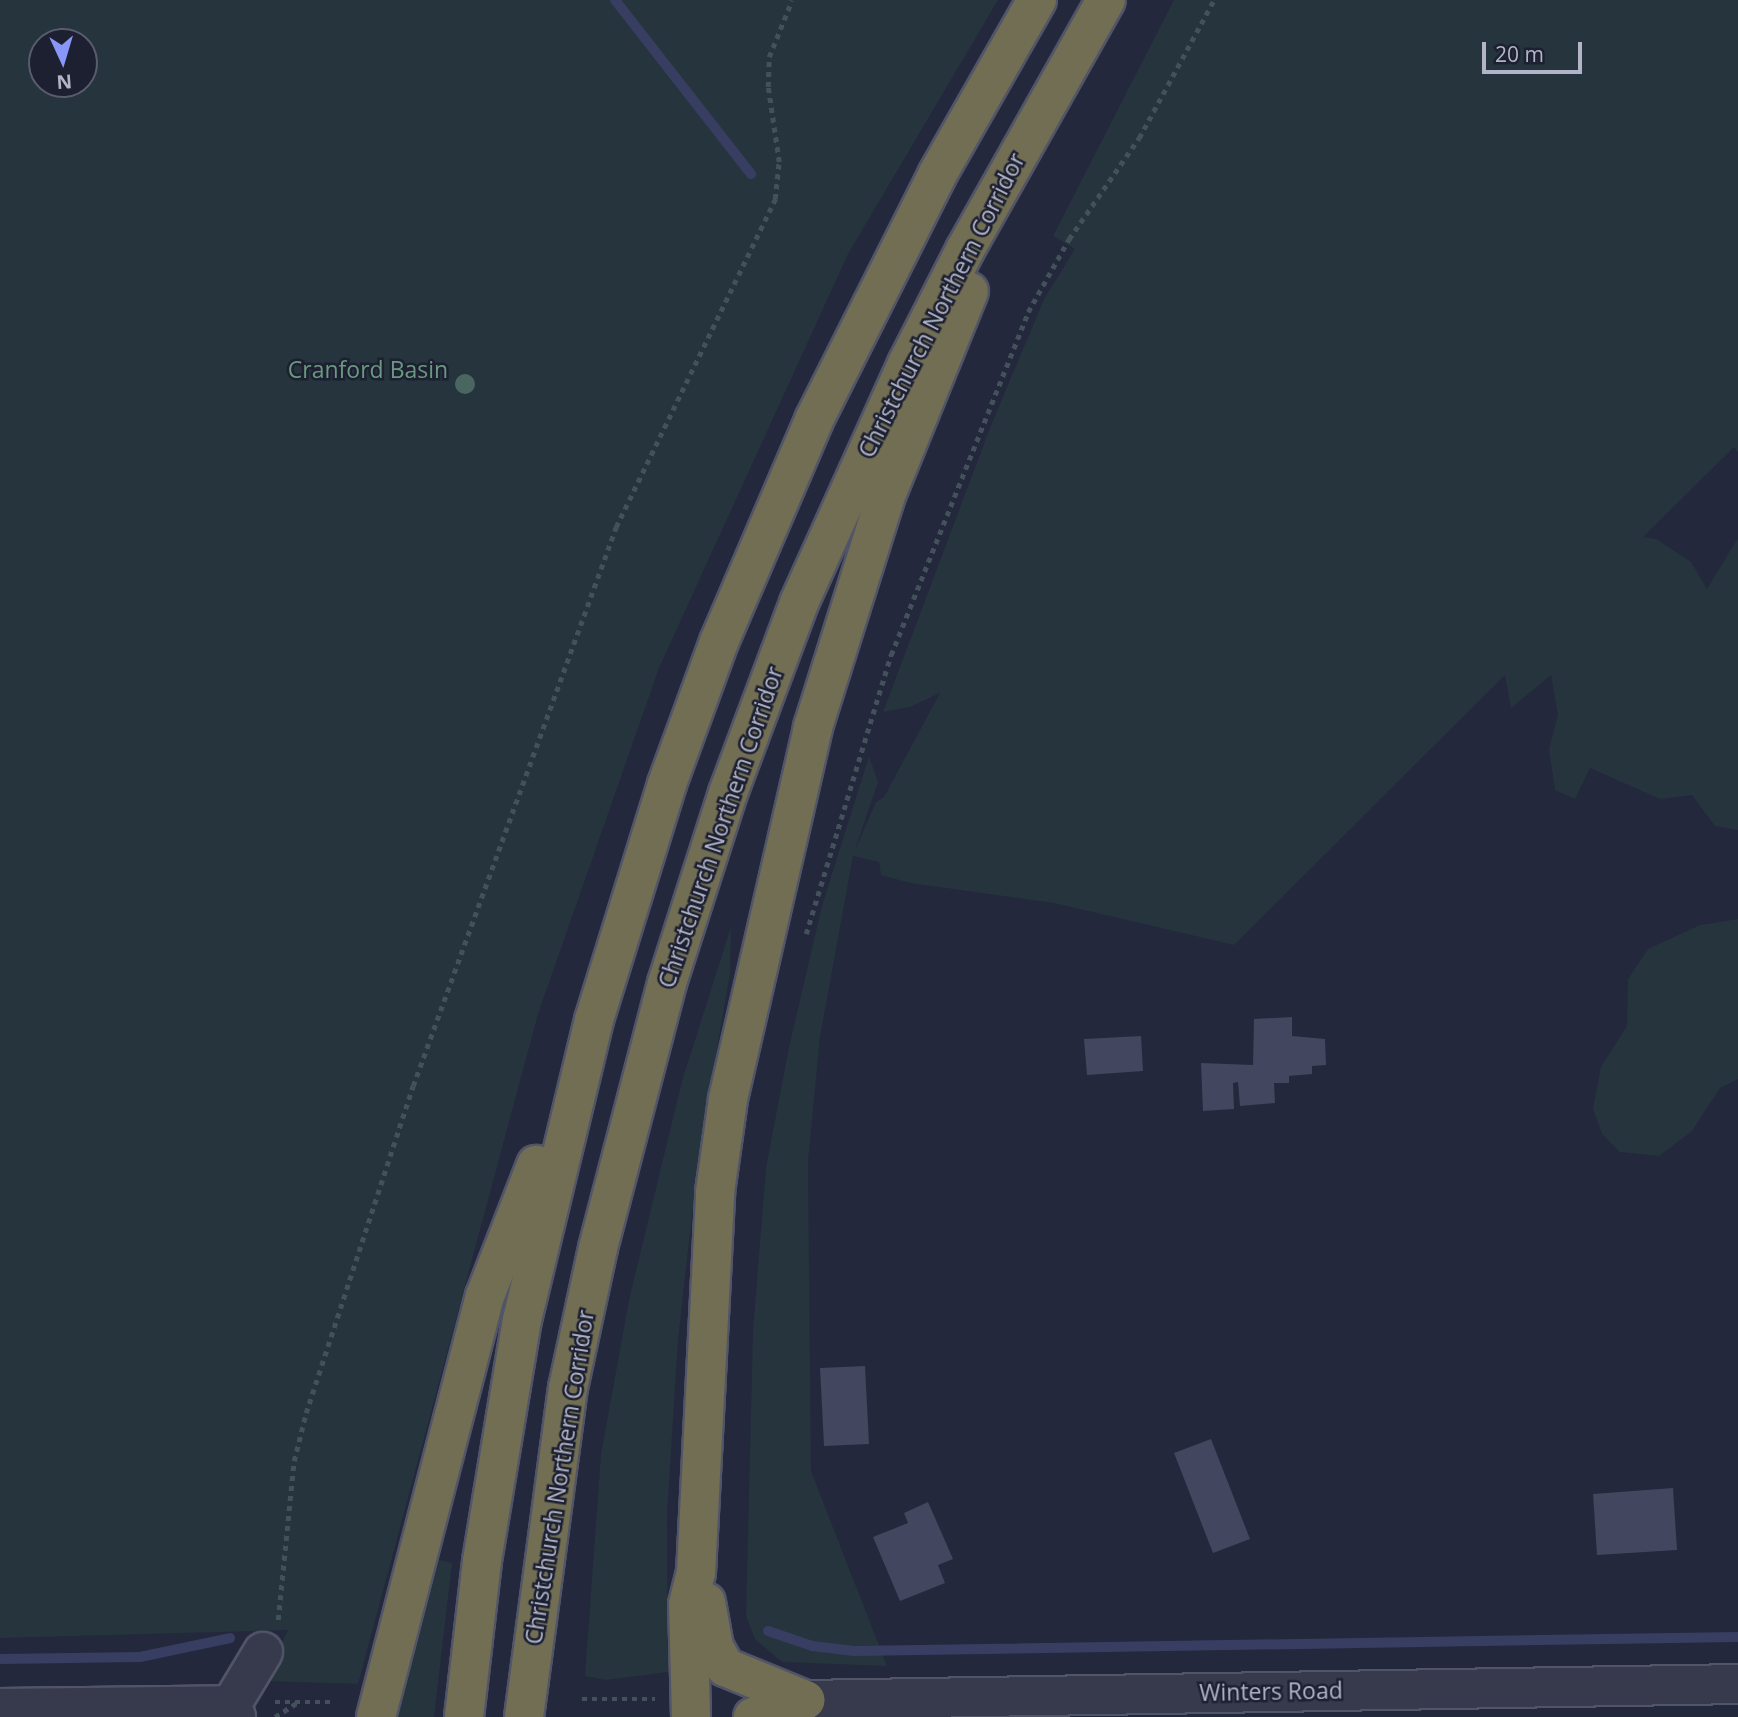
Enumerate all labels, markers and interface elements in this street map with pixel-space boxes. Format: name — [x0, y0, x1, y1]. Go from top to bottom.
north arrow — [28, 28, 98, 98]
scale bar — [1486, 28, 1586, 72]
text: 20 m — [1495, 40, 1544, 68]
text: N — [56, 68, 73, 95]
street label: Christchurch Northern Corridor — [852, 148, 1030, 462]
park label: Cranford Basin — [288, 355, 448, 383]
street label: Christchurch Northern Corridor — [652, 663, 788, 991]
street label: Christchurch Northern Corridor — [519, 1308, 599, 1646]
street label: Winters Road — [1199, 1676, 1343, 1706]

